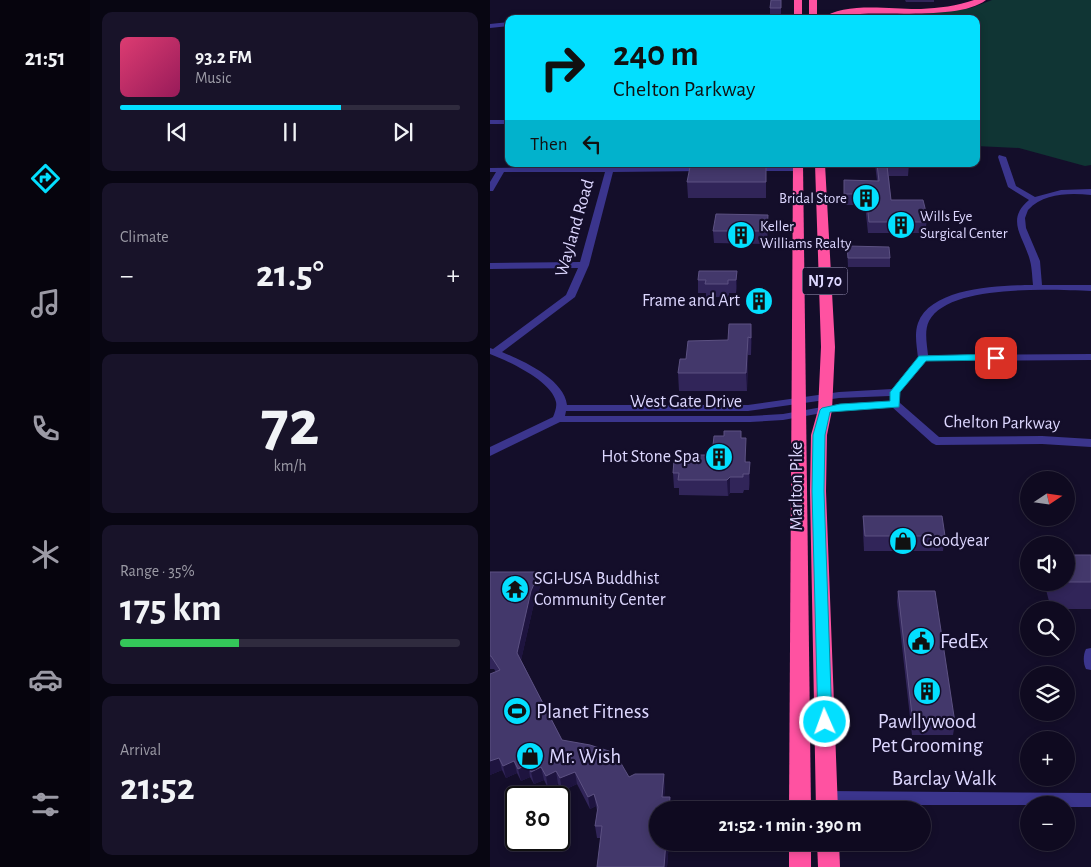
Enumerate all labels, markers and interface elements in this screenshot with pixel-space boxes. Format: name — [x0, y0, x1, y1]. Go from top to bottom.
icon: right — [530, 35, 595, 100]
text: 240 m — [613, 37, 699, 72]
text: 21:51 — [25, 47, 65, 69]
text: 93.2 FM — [195, 48, 252, 67]
text: Music — [195, 70, 231, 86]
text: Chelton Parkway — [613, 78, 755, 100]
icon: previous — [163, 118, 191, 146]
icon: pause — [276, 118, 304, 146]
icon: next — [389, 118, 417, 146]
icon: left — [578, 130, 606, 158]
text: Then — [530, 135, 568, 154]
icon: directions — [28, 161, 63, 196]
street label: Wayland Road — [552, 177, 598, 279]
building icon: Bridal Store — [851, 183, 881, 213]
place label: Bridal Store — [779, 191, 847, 206]
place label: Wills Eye Surgical Center — [920, 209, 1008, 241]
building icon: Wills Eye Surgical Center — [886, 210, 916, 240]
place label: Keller Williams Realty — [760, 219, 852, 251]
building icon: Keller Williams Realty — [726, 220, 756, 250]
text: Climate — [120, 229, 169, 245]
text: 21.5° — [256, 256, 324, 294]
text: − — [120, 262, 133, 290]
text: + — [447, 262, 460, 290]
road number: NJ 70 — [802, 268, 848, 294]
icon: music — [28, 286, 63, 321]
building icon: Frame and Art — [744, 286, 774, 316]
place label: Frame and Art — [642, 292, 740, 310]
pin — [975, 337, 1017, 379]
icon: arrive — [982, 344, 1010, 372]
text: 72 — [261, 392, 319, 457]
street label: West Gate Drive — [630, 393, 742, 411]
icon: phone — [28, 411, 63, 446]
street label: Chelton Parkway — [944, 413, 1061, 433]
building icon: Hot Stone Spa — [704, 442, 734, 472]
street label: Marlton Pike — [788, 442, 806, 530]
place label: Hot Stone Spa — [601, 448, 700, 466]
text: km/h — [273, 458, 307, 474]
north arrow — [1020, 471, 1075, 526]
map controls — [1020, 471, 1075, 851]
shop icon: Goodyear — [888, 526, 918, 556]
place label: Goodyear — [922, 532, 989, 550]
button: sound — [1020, 536, 1075, 591]
icon: climate — [28, 537, 63, 572]
text: Range · 35% — [120, 563, 195, 579]
place label: SGI-USA Buddhist Community Center — [534, 570, 666, 609]
temple icon: SGI-USA Buddhist Community Center — [500, 574, 530, 604]
text: 175 km — [120, 590, 222, 628]
button: search — [1020, 601, 1075, 656]
public building icon: FedEx — [906, 626, 936, 656]
place label: FedEx — [940, 631, 988, 652]
icon: car — [28, 662, 63, 697]
button: layers — [1020, 666, 1075, 721]
building icon: Pawllywood Pet Grooming — [912, 676, 942, 706]
position arrow — [798, 695, 850, 747]
sports icon: Planet Fitness — [502, 696, 532, 726]
place label: Planet Fitness — [536, 701, 649, 722]
place label: Pawllywood Pet Grooming — [871, 711, 984, 756]
button: + — [1020, 731, 1075, 786]
shop icon: Mr. Wish — [515, 741, 545, 771]
text: Arrival — [120, 742, 161, 758]
place label: Mr. Wish — [549, 746, 621, 767]
street label: Barclay Walk — [892, 768, 997, 789]
text: 21:52 — [120, 769, 195, 807]
speed limit sign: 80 — [505, 786, 570, 851]
icon: filters — [28, 787, 63, 822]
button: − — [1020, 796, 1075, 851]
text: 21:52 · 1 min · 390 m — [719, 816, 862, 835]

